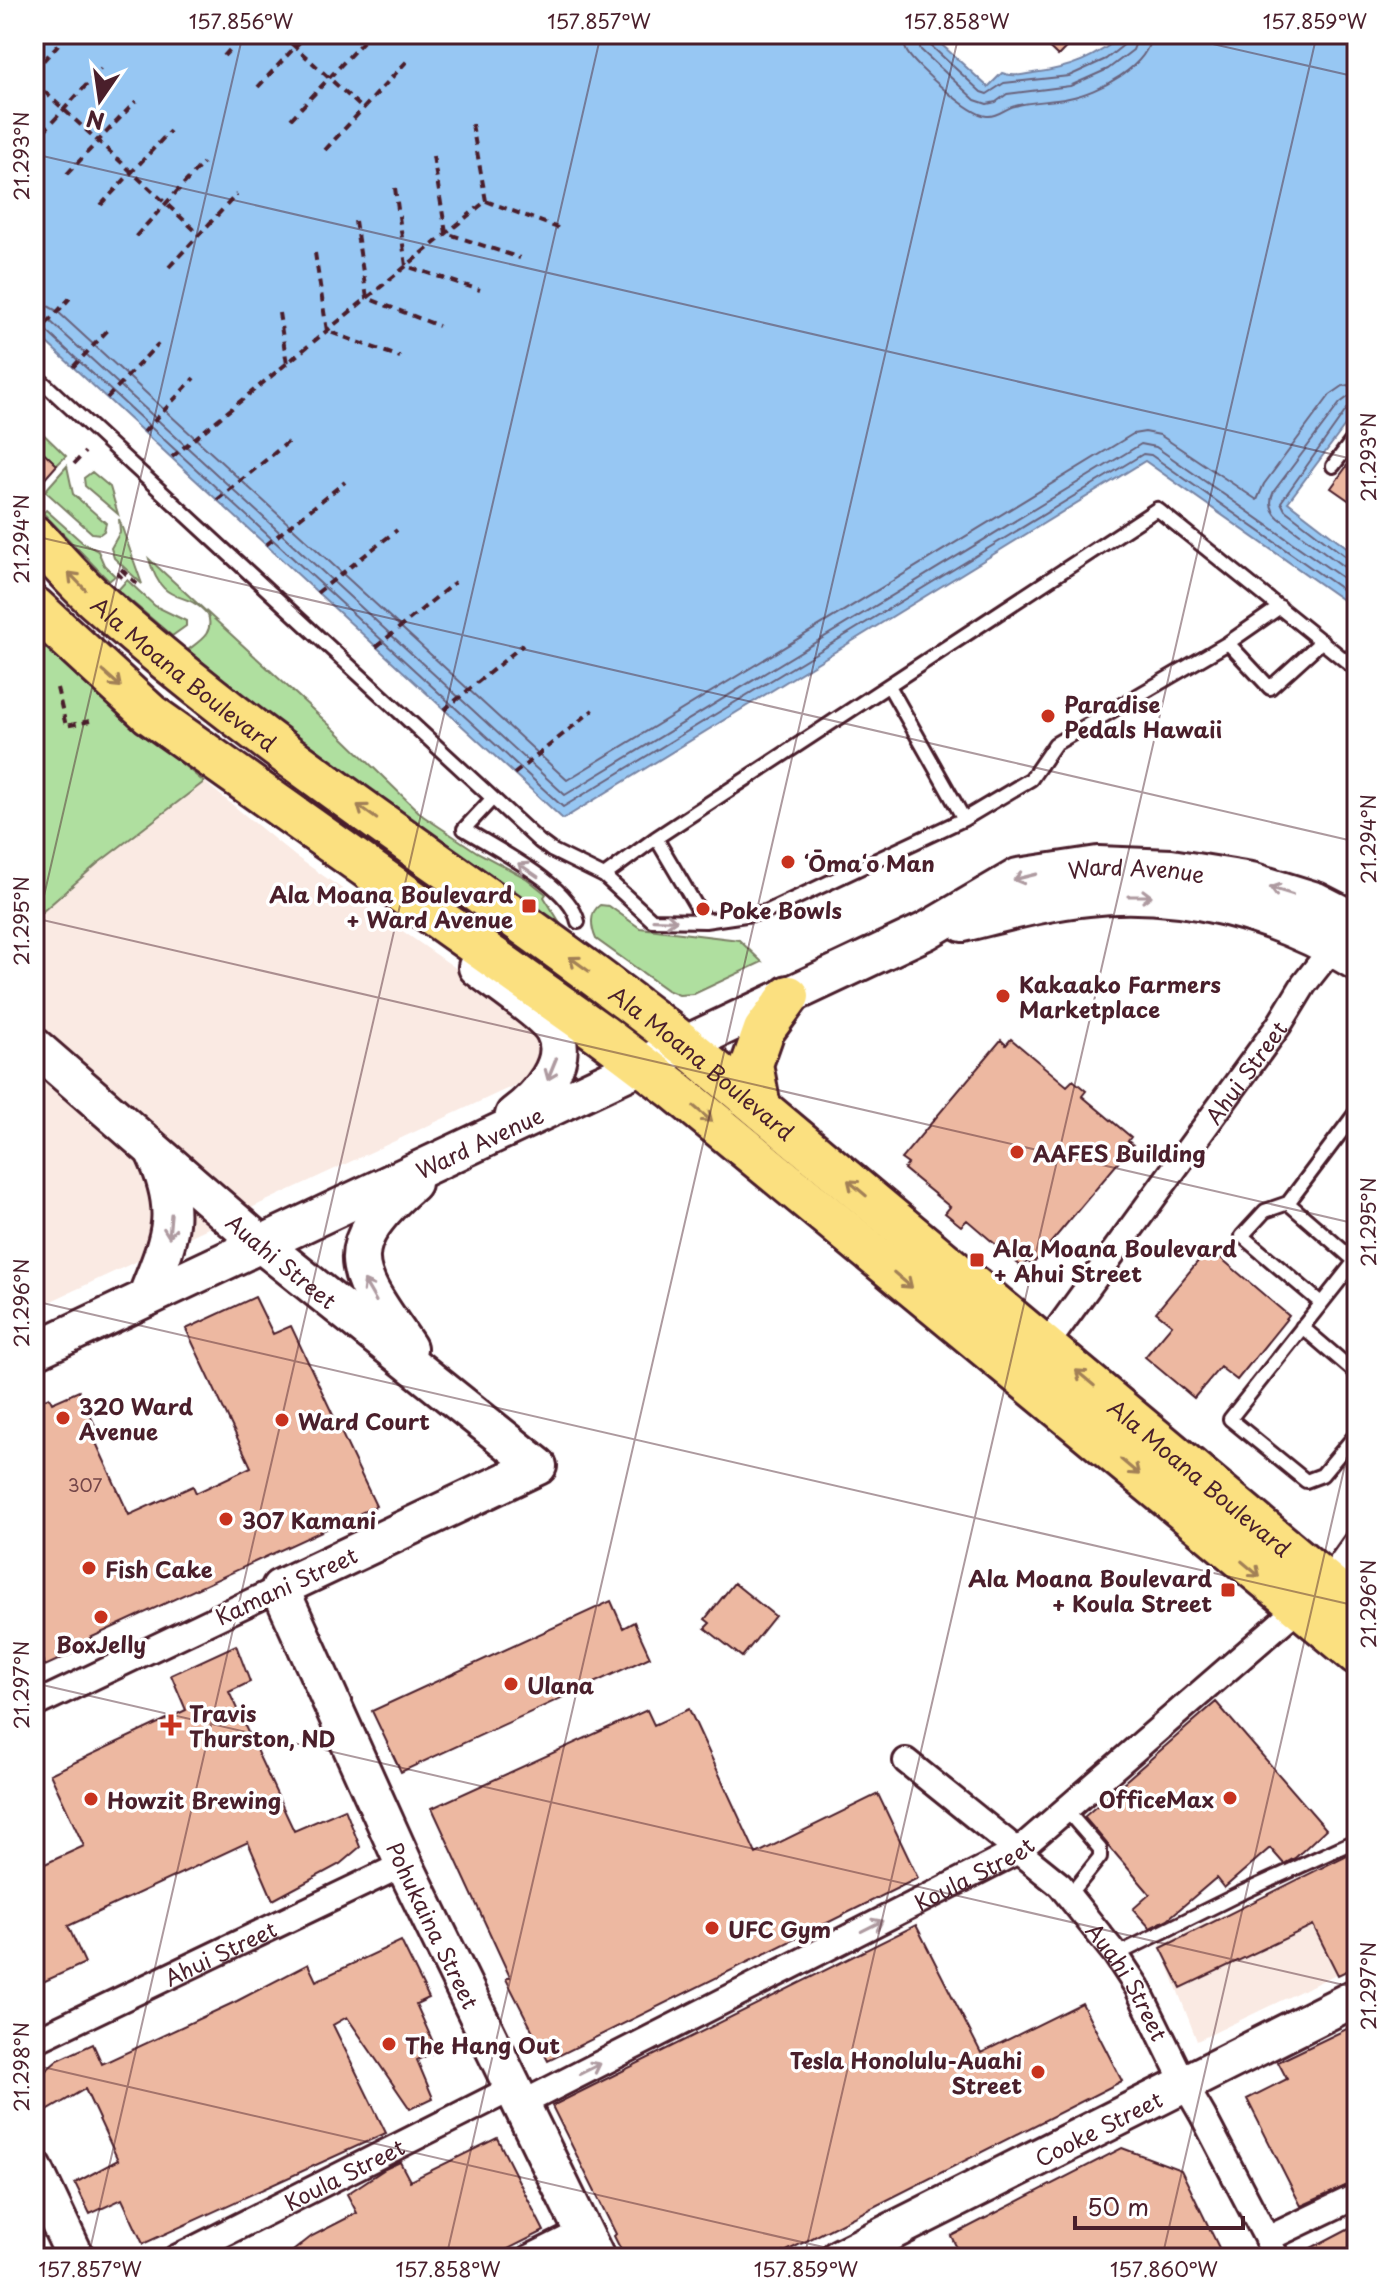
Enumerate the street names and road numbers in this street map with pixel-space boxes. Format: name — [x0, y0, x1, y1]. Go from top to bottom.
street label: Ala Moana Boulevard — [85, 588, 284, 758]
street label: Ward Avenue — [1066, 848, 1207, 890]
street label: Ala Moana Boulevard — [603, 977, 802, 1147]
street label: Ahui Street — [1196, 1013, 1294, 1130]
street label: Ward Avenue — [410, 1097, 548, 1186]
street label: Auahi Street — [220, 1205, 345, 1316]
street label: Ala Moana Boulevard — [1102, 1390, 1299, 1563]
street label: Kamani Street — [210, 1538, 362, 1632]
street label: Koula Street — [908, 1828, 1041, 1918]
street label: Pohukaina Street — [380, 1836, 488, 2014]
street label: Ahui Street — [158, 1911, 282, 1993]
street label: Auahi Street — [1079, 1915, 1177, 2046]
street label: Cooke Street — [1029, 2082, 1167, 2173]
street label: Koula Street — [278, 2129, 410, 2218]

